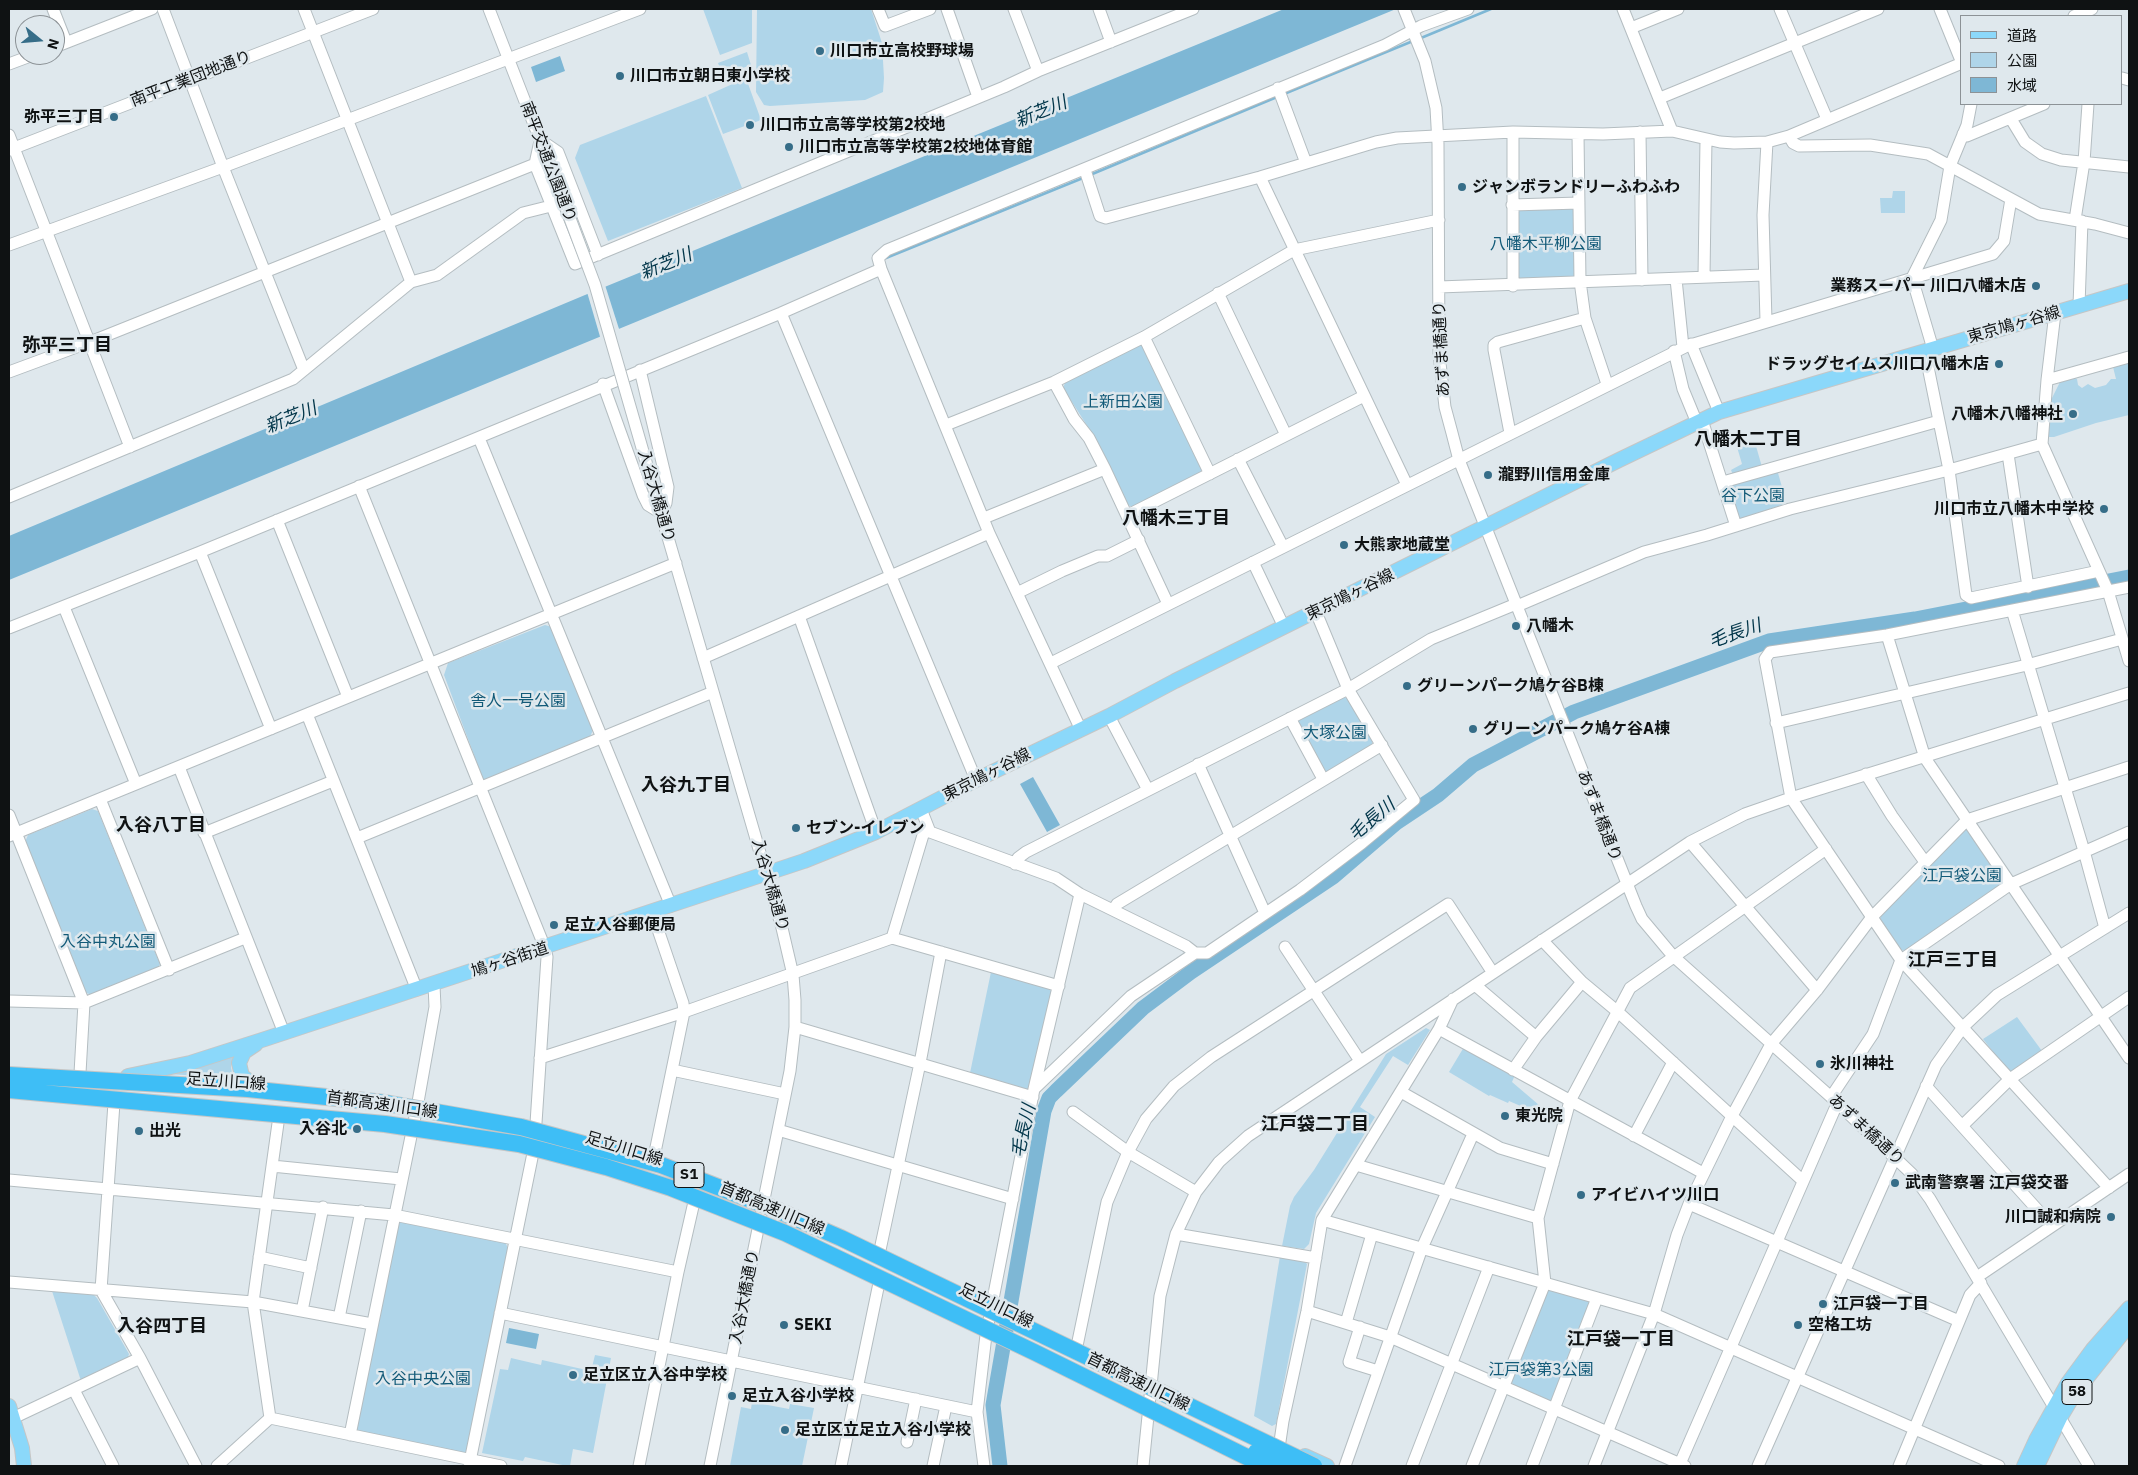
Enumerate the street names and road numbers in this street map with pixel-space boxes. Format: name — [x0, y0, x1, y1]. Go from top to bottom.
street label: 南平工業団地通り — [128, 47, 254, 111]
street label: 南平交通公園通り — [516, 99, 580, 225]
street label: あずま橋通り — [1430, 301, 1454, 397]
street label: 東京鳩ヶ谷線 — [1965, 303, 2063, 347]
street label: 入谷大橋通り — [634, 447, 678, 545]
street label: 東京鳩ヶ谷線 — [1303, 565, 1397, 625]
street label: 東京鳩ヶ谷線 — [940, 745, 1034, 805]
street label: あずま橋通り — [1573, 768, 1625, 864]
street label: 入谷大橋通り — [748, 836, 792, 934]
street label: 鳩ヶ谷街道 — [469, 939, 551, 981]
street label: 足立川口線 — [185, 1070, 267, 1094]
street label: 首都高速川口線 — [325, 1088, 439, 1122]
street label: あずま橋通り — [1824, 1090, 1908, 1170]
street label: 足立川口線 — [583, 1128, 665, 1170]
road number: S1 — [674, 1162, 704, 1188]
street label: 首都高速川口線 — [717, 1178, 827, 1240]
street label: 入谷大橋通り — [726, 1248, 764, 1346]
street label: 足立川口線 — [956, 1280, 1036, 1332]
street label: 首都高速川口線 — [1083, 1349, 1193, 1415]
road number: 58 — [2062, 1380, 2092, 1404]

